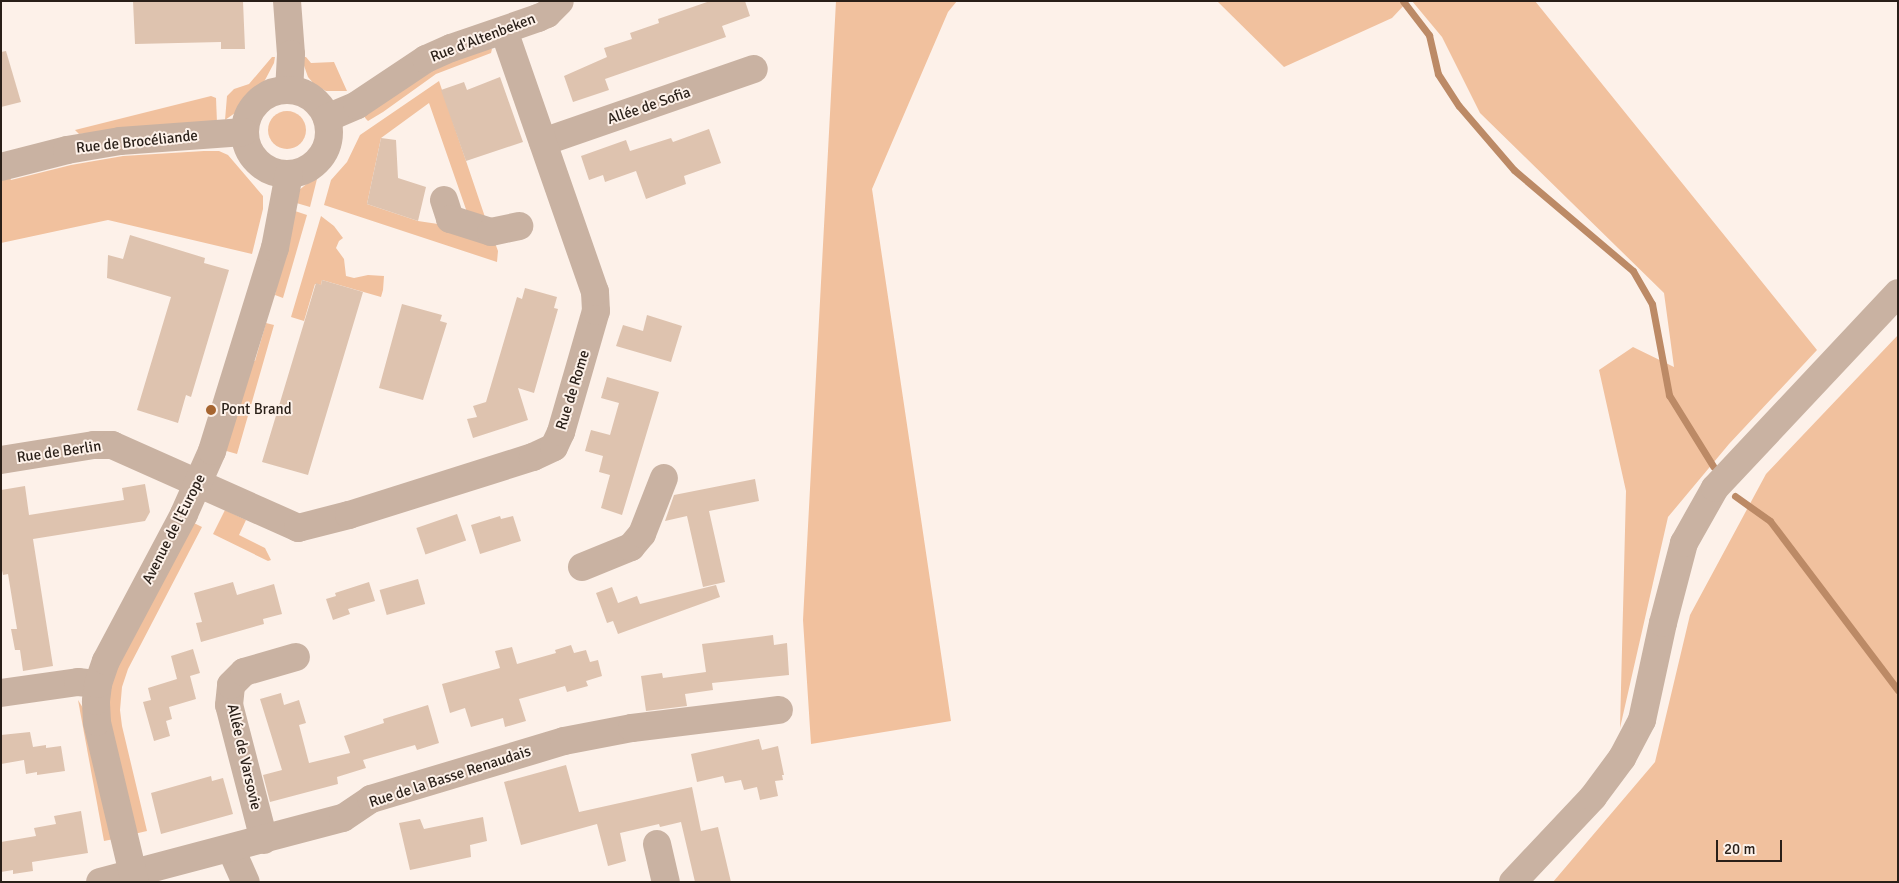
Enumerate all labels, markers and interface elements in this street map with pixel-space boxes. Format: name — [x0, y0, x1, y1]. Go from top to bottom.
street label: Rue d'Altenbeken — [428, 10, 538, 66]
street label: Allée de Sofia — [605, 83, 693, 129]
street label: Rue de Brocéliande — [75, 127, 199, 157]
street label: Rue de Rome — [552, 348, 594, 432]
place label: Pont Brand — [221, 401, 292, 419]
marker: Pont Brand — [205, 404, 217, 416]
street label: Rue de Berlin — [16, 437, 102, 467]
street label: Avenue de l'Europe — [139, 471, 209, 587]
street label: Allée de Varsovie — [223, 702, 265, 812]
street label: Rue de la Basse Renaudais — [367, 742, 533, 812]
scale bar — [1719, 830, 1785, 862]
text: 20 m — [1724, 840, 1755, 858]

